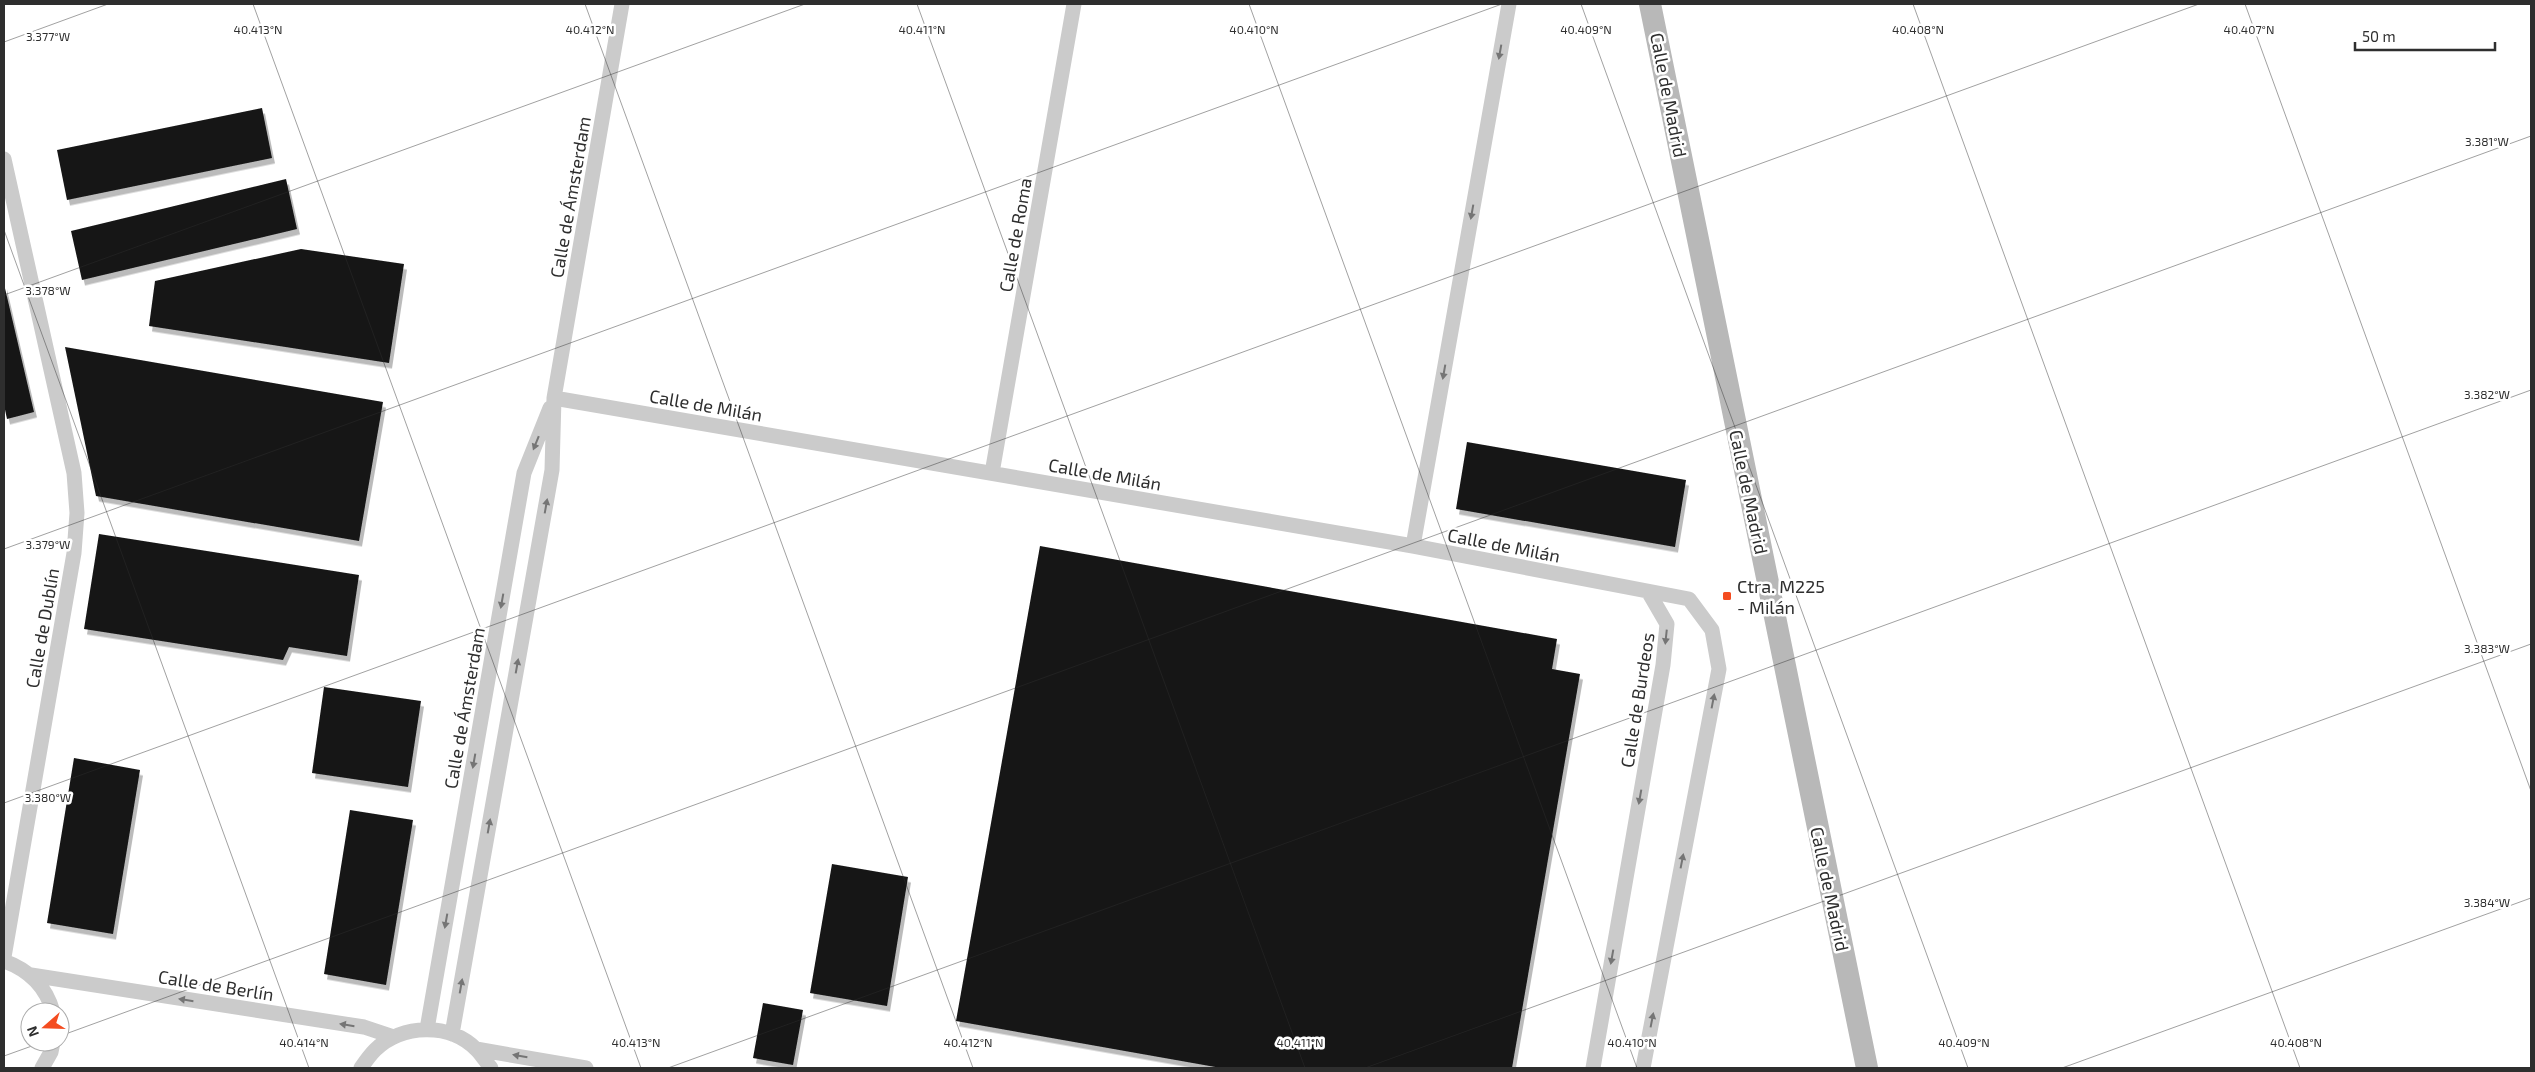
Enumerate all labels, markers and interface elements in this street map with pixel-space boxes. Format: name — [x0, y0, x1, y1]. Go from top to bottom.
scale bar — [2355, 20, 2495, 52]
text: 40.413°N — [234, 22, 282, 36]
text: 40.412°N — [566, 22, 614, 36]
text: 40.411°N — [898, 22, 946, 36]
text: 40.410°N — [1229, 22, 1279, 36]
text: 40.409°N — [1560, 22, 1612, 36]
text: 40.408°N — [1892, 22, 1944, 36]
text: 40.407°N — [2224, 22, 2274, 36]
text: 50 m — [2362, 27, 2396, 45]
text: 3.377°W — [26, 29, 70, 43]
street label: Calle de Madrid — [1646, 31, 1692, 159]
one-way arrow — [1496, 44, 1504, 60]
street label: Calle de Ámsterdam — [545, 114, 595, 280]
text: 3.381°W — [2465, 134, 2509, 148]
street label: Calle de Roma — [994, 176, 1036, 294]
one-way arrow — [1467, 204, 1475, 220]
text: 3.378°W — [25, 283, 71, 297]
one-way arrow — [1439, 364, 1447, 380]
street label: Calle de Milán — [648, 384, 764, 426]
text: 3.382°W — [2464, 387, 2510, 401]
street label: Calle de Madrid — [1725, 428, 1773, 556]
one-way arrow — [532, 436, 540, 450]
street label: Calle de Milán — [1047, 453, 1163, 495]
one-way arrow — [542, 499, 550, 514]
street label: Calle de Milán — [1446, 523, 1562, 567]
text: 3.379°W — [26, 537, 70, 551]
street label: Calle de Dublín — [21, 566, 63, 690]
place label: Ctra. M225 - Milán — [1737, 575, 1825, 618]
marker: Ctra. M225 - Milán — [1721, 590, 1733, 602]
one-way arrow — [497, 593, 505, 609]
street label: Calle de Ámsterdam — [439, 625, 489, 791]
one-way arrow — [1662, 629, 1670, 645]
street label: Calle de Burdeos — [1615, 631, 1659, 769]
text: 3.383°W — [2464, 641, 2510, 655]
one-way arrow — [514, 658, 522, 674]
one-way arrow — [1709, 694, 1717, 709]
one-way arrow — [469, 754, 477, 770]
text: 3.380°W — [25, 790, 71, 804]
one-way arrow — [1636, 790, 1644, 806]
one-way arrow — [485, 819, 493, 834]
street label: Calle de Madrid — [1806, 825, 1854, 953]
one-way arrow — [1679, 852, 1687, 868]
text: 3.384°W — [2464, 895, 2510, 909]
one-way arrow — [441, 914, 449, 930]
one-way arrow — [1608, 950, 1616, 966]
street label: Calle de Berlín — [157, 965, 275, 1005]
one-way arrow — [457, 978, 465, 994]
one-way arrow — [178, 995, 194, 1003]
north arrow — [20, 1002, 70, 1052]
one-way arrow — [1648, 1012, 1656, 1028]
one-way arrow — [339, 1020, 355, 1028]
text: N — [23, 1024, 42, 1039]
text: 40.414°N — [279, 1035, 329, 1049]
text: 40.413°N — [612, 1035, 660, 1049]
text: 40.412°N — [944, 1035, 992, 1049]
text: 40.411°N — [1276, 1035, 1324, 1049]
text: 40.410°N — [1607, 1035, 1657, 1049]
text: 40.409°N — [1938, 1035, 1990, 1049]
text: 40.408°N — [2270, 1035, 2322, 1049]
one-way arrow — [512, 1052, 528, 1060]

